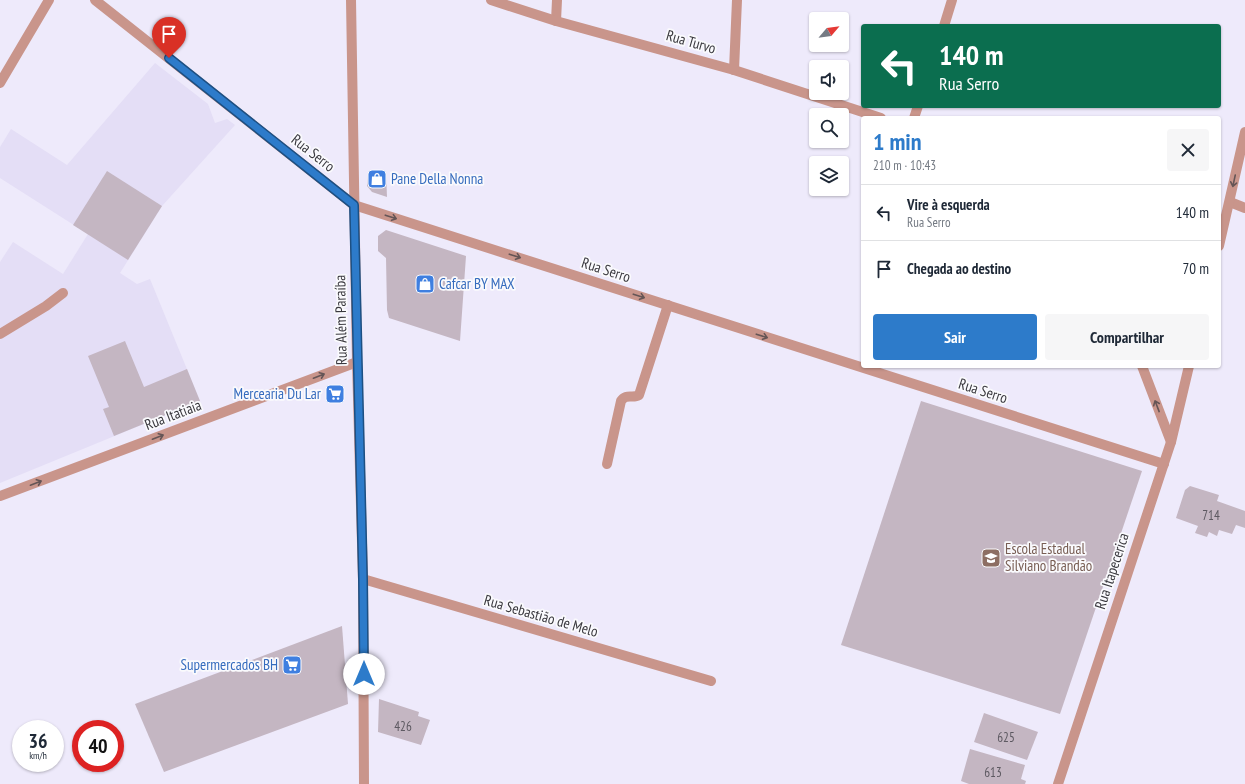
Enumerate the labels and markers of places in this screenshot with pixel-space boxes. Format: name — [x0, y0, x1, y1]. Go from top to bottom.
pin — [152, 17, 186, 58]
shop icon: Pane Della Nonna — [366, 168, 388, 190]
place label: Pane Della Nonna — [391, 169, 483, 188]
shop icon: Cafcar BY MAX — [414, 273, 436, 295]
place label: Cafcar BY MAX — [439, 274, 515, 293]
supermarket icon: Mercearia Du Lar — [324, 383, 346, 405]
place label: Mercearia Du Lar — [234, 384, 322, 403]
place label: Escola Estadual Silviano Brandão — [1005, 539, 1092, 575]
school or university icon: Escola Estadual Silviano Brandão — [980, 547, 1002, 569]
supermarket icon: Supermercados BH — [281, 654, 303, 676]
place label: Supermercados BH — [180, 655, 278, 674]

